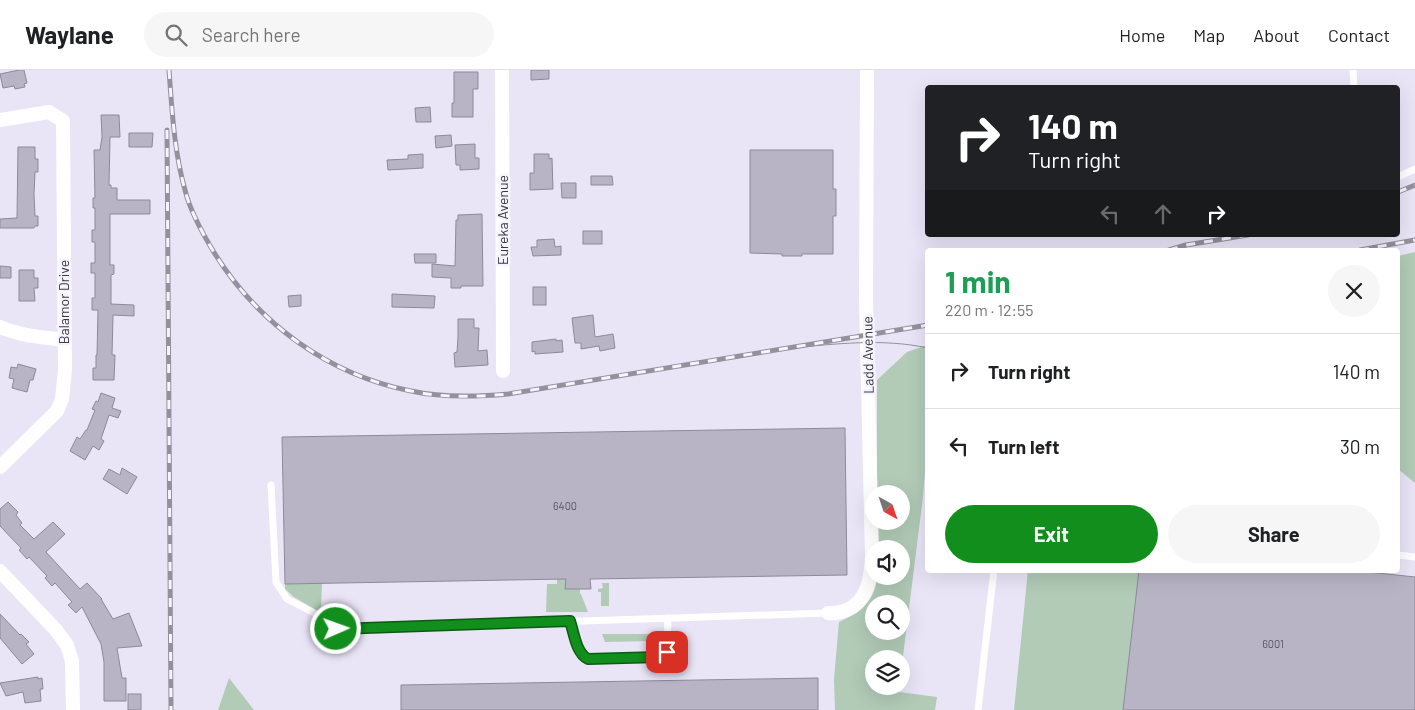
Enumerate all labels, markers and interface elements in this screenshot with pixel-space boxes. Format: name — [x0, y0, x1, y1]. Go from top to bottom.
search box — [144, 12, 494, 57]
text: Waylane — [25, 20, 114, 49]
icon: search — [162, 21, 190, 49]
text: Search here — [202, 23, 301, 46]
text: Home — [1119, 24, 1165, 46]
text: Map — [1193, 24, 1225, 46]
text: About — [1253, 24, 1300, 46]
text: Contact — [1328, 24, 1390, 46]
text: 140 m — [1028, 104, 1118, 146]
icon: right — [945, 105, 1010, 170]
text: Turn right — [1028, 146, 1121, 172]
street label: Eureka Avenue — [494, 175, 511, 265]
icon: left — [1096, 200, 1124, 228]
icon: ahead — [1149, 200, 1177, 228]
icon: right — [1202, 200, 1230, 228]
street label: Balamor Drive — [55, 260, 72, 344]
text: 1 min — [945, 263, 1011, 299]
button: close — [1328, 265, 1380, 317]
text: 220 m · 12:55 — [945, 300, 1033, 319]
street label: Ladd Avenue — [858, 316, 877, 394]
icon: right — [945, 357, 973, 385]
text: Turn right — [988, 360, 1070, 383]
text: 140 m — [1333, 360, 1380, 383]
icon: left — [945, 432, 973, 460]
text: Turn left — [988, 435, 1059, 458]
text: 30 m — [1340, 435, 1380, 458]
north arrow — [865, 485, 910, 530]
map controls — [865, 485, 910, 695]
house number: 6400 — [553, 499, 577, 512]
button: Exit — [945, 505, 1158, 563]
button: Share — [1168, 505, 1380, 563]
button: sound — [865, 540, 910, 585]
button: search — [865, 595, 910, 640]
position arrow — [309, 602, 361, 654]
pin — [646, 631, 688, 673]
house number: 6001 — [1262, 637, 1284, 650]
icon: arrive — [653, 638, 681, 666]
button: layers — [865, 650, 910, 695]

